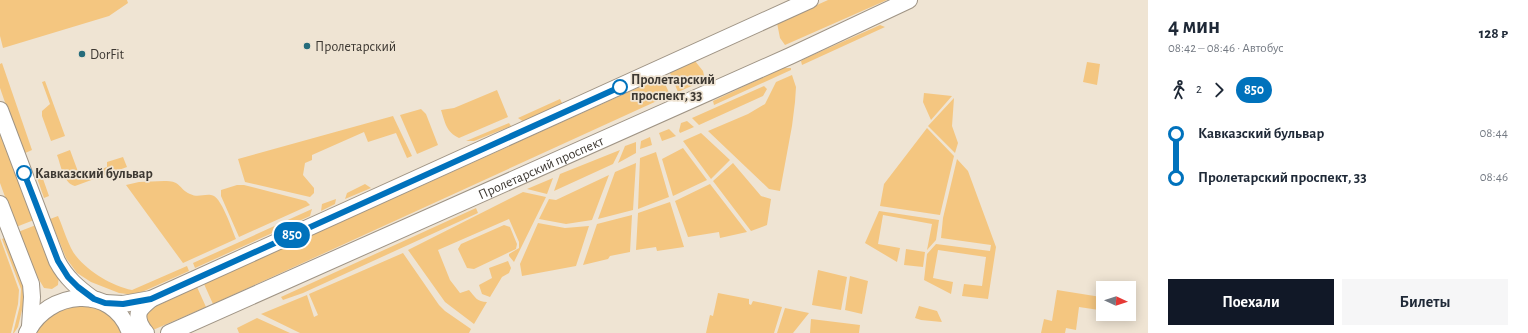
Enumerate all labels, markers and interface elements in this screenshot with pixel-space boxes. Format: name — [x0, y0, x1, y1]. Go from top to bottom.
text: 4 мин — [1168, 15, 1220, 37]
text: 128 ₽ — [1479, 26, 1508, 41]
place label: Пролетарский — [315, 40, 396, 54]
marker: Пролетарский — [302, 41, 312, 51]
text: 08:42 – 08:46 · Автобус — [1168, 42, 1284, 55]
place label: DorFit — [90, 48, 125, 62]
marker: DorFit — [77, 49, 87, 59]
place label: Пролетарский проспект, 33 — [631, 73, 715, 103]
marker: Пролетарский проспект, 33 — [612, 79, 628, 95]
icon: walk — [1168, 79, 1190, 101]
icon: forward — [1208, 79, 1230, 101]
text: 2 — [1196, 83, 1202, 96]
text: 850 — [1244, 83, 1264, 97]
text: Кавказский бульвар — [1198, 126, 1324, 141]
text: 08:44 — [1479, 127, 1508, 140]
street label: Пролетарский проспект — [476, 134, 607, 202]
marker: Кавказский бульвар — [16, 165, 32, 181]
place label: Кавказский бульвар — [35, 167, 153, 181]
text: Пролетарский проспект, 33 — [1198, 170, 1367, 185]
text: 08:46 — [1480, 171, 1508, 184]
line badge: 850 — [269, 222, 315, 248]
text: 850 — [282, 228, 302, 242]
button: Поехали — [1168, 279, 1334, 325]
button: Билеты — [1342, 279, 1508, 325]
north arrow — [1096, 281, 1136, 321]
map controls — [1096, 281, 1136, 321]

